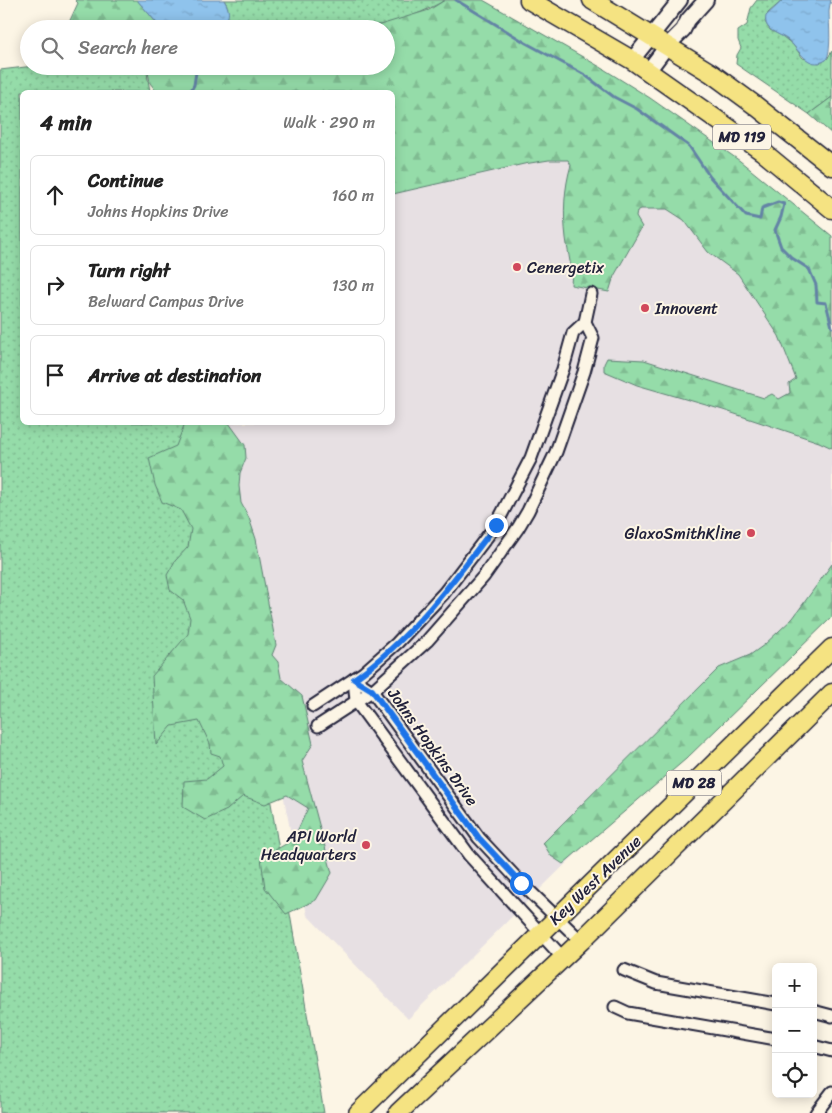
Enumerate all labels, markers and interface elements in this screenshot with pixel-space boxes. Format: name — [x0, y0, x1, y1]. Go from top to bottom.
search box — [20, 20, 395, 75]
text: Search here — [78, 31, 178, 64]
icon: search — [38, 34, 66, 62]
text: 4 min — [40, 104, 92, 142]
text: Walk · 290 m — [283, 108, 375, 137]
road number: MD 119 — [713, 124, 771, 150]
text: Continue — [88, 164, 164, 197]
icon: ahead — [41, 181, 69, 209]
text: 160 m — [331, 181, 374, 210]
text: Johns Hopkins Drive — [88, 197, 229, 226]
place label: Cenergetix — [527, 253, 605, 282]
text: Turn right — [88, 254, 170, 287]
marker: Cenergetix — [511, 261, 523, 273]
icon: right — [41, 271, 69, 299]
text: 130 m — [332, 271, 374, 300]
text: Belward Campus Drive — [88, 287, 244, 316]
place label: Innovent — [654, 294, 718, 323]
marker: Innovent — [639, 302, 651, 314]
text: Arrive at destination — [88, 359, 261, 392]
icon: arrive — [41, 361, 69, 389]
route end — [485, 514, 508, 537]
place label: GlaxoSmithKline — [625, 519, 741, 548]
marker: GlaxoSmithKline — [745, 527, 757, 539]
street label: Johns Hopkins Drive — [379, 681, 486, 812]
road number: MD 28 — [666, 770, 722, 796]
place label: API World Headquarters — [261, 822, 358, 869]
street label: Key West Avenue — [542, 828, 648, 932]
marker: API World Headquarters — [360, 839, 372, 851]
route start — [510, 872, 533, 895]
map controls — [772, 963, 817, 1098]
button: + — [772, 963, 817, 1008]
button: − — [772, 1008, 817, 1053]
button: locate — [772, 1053, 817, 1098]

